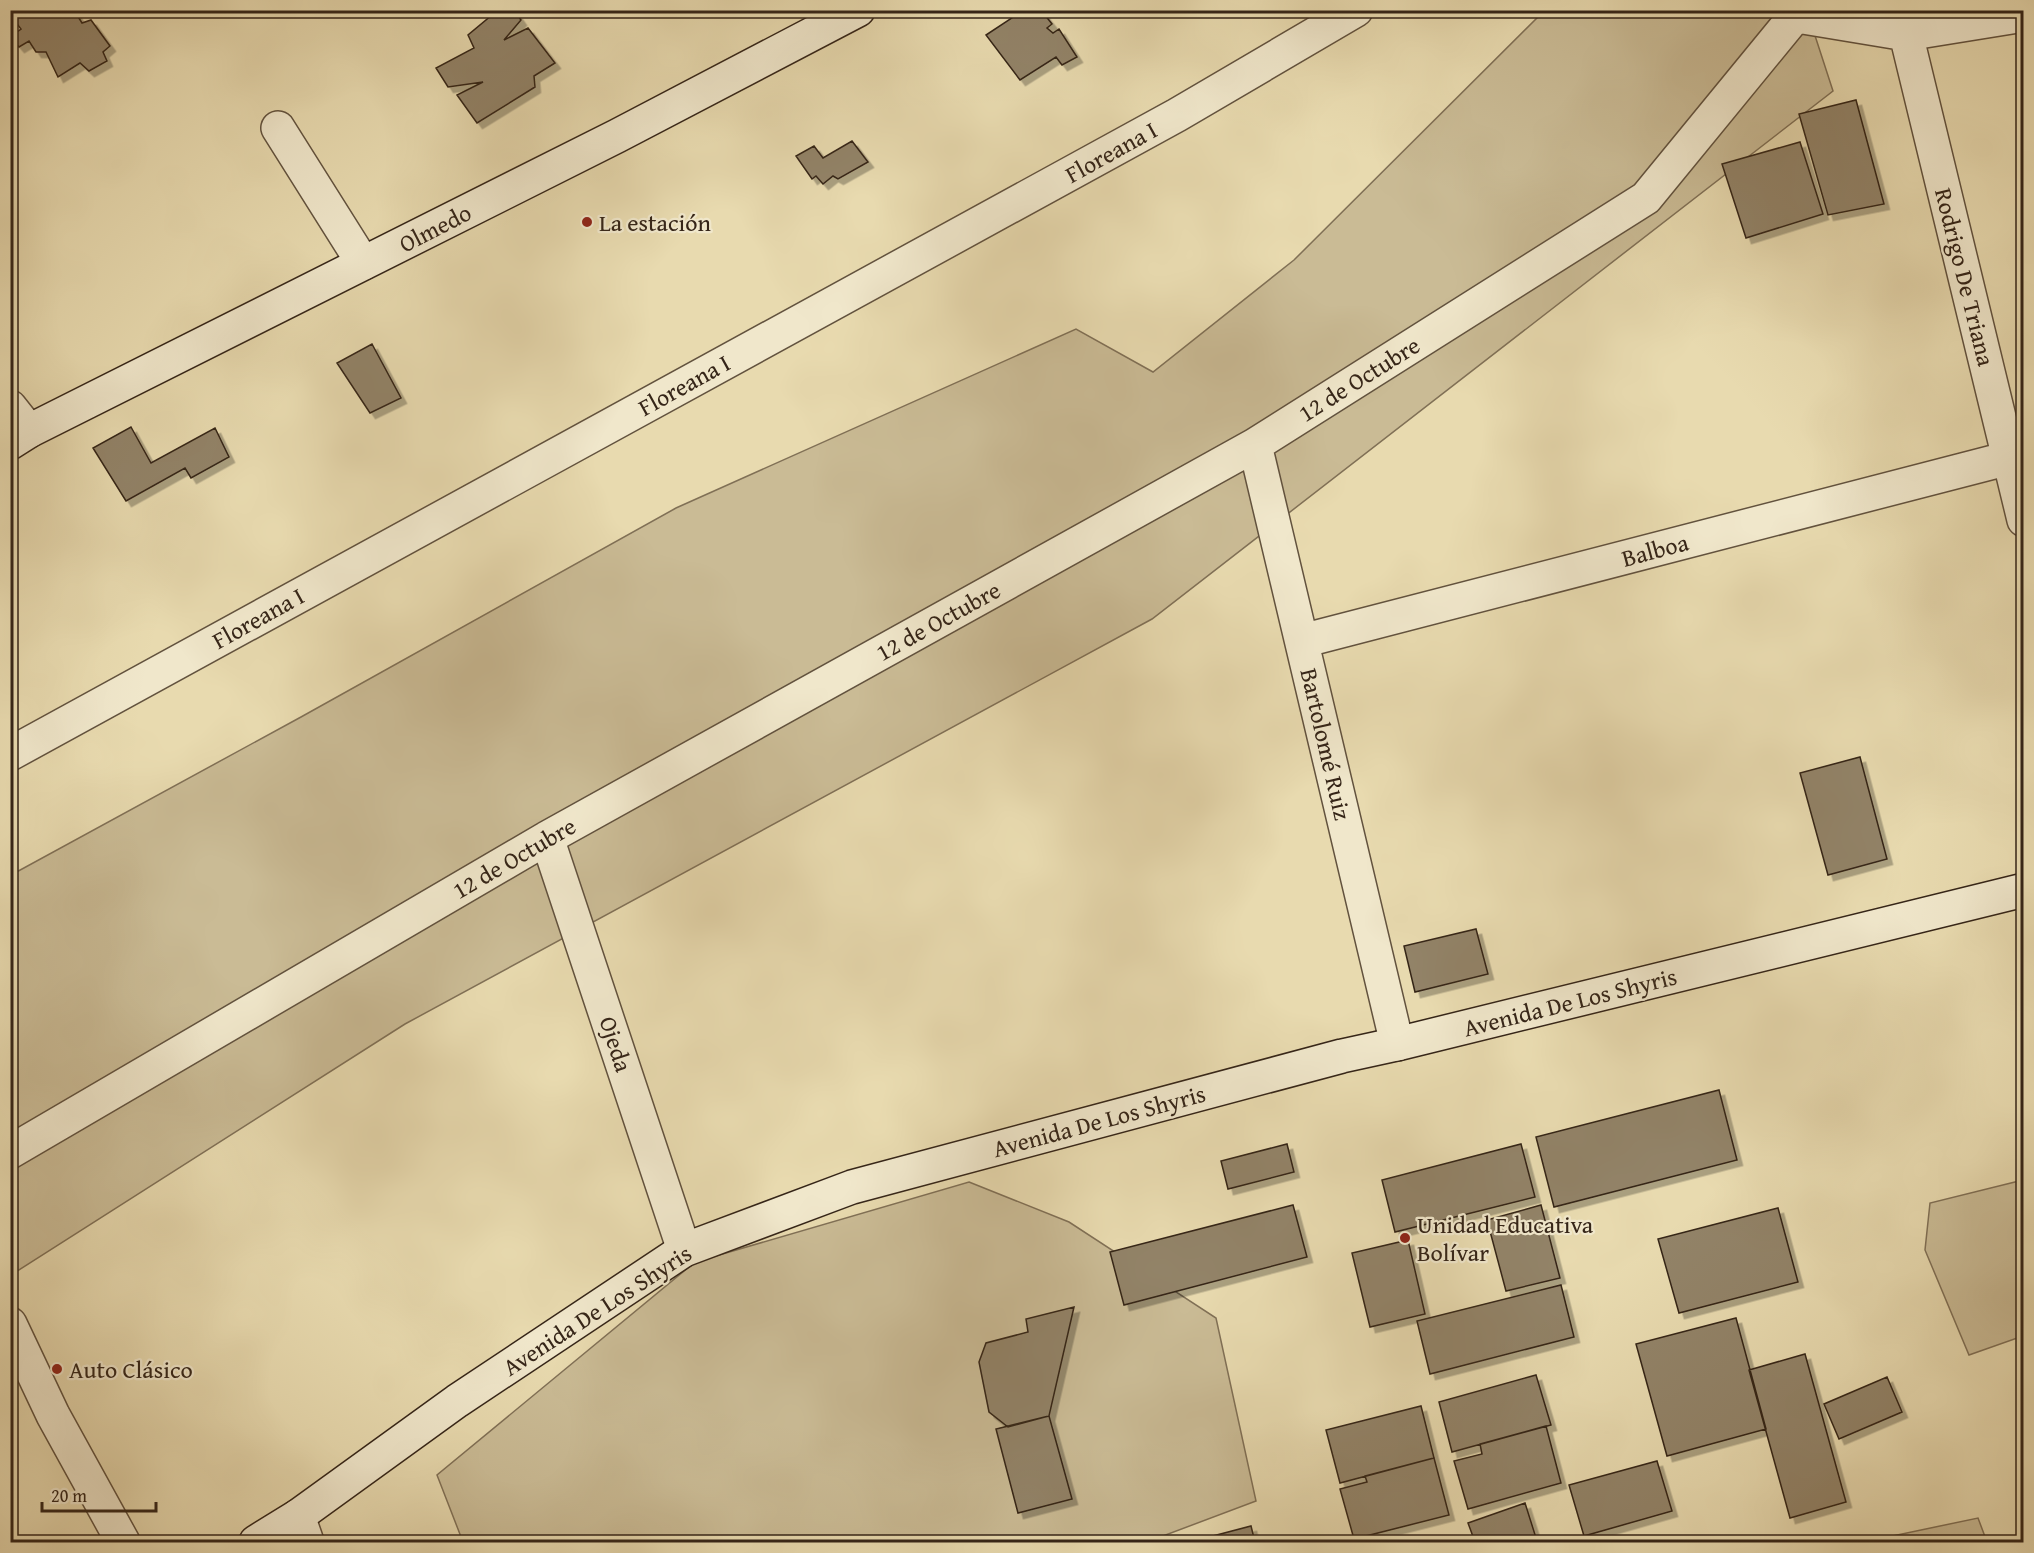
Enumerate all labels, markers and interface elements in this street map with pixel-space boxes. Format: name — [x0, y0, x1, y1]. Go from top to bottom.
street label: Floreana I — [1059, 112, 1163, 192]
street label: Rodrigo De Triana — [1926, 184, 2004, 370]
street label: Olmedo — [393, 195, 477, 261]
place label: La estación — [599, 205, 712, 240]
marker: La estación — [580, 215, 594, 229]
street label: 12 de Octubre — [1291, 328, 1427, 430]
street label: Floreana I — [632, 345, 736, 425]
street label: Balboa — [1618, 524, 1693, 576]
street label: 12 de Octubre — [869, 572, 1007, 670]
street label: Floreana I — [206, 578, 310, 658]
street label: Bartolomé Ruiz — [1292, 665, 1360, 823]
street label: 12 de Octubre — [446, 808, 582, 908]
street label: Avenida De Los Shyris — [1460, 959, 1680, 1045]
street label: Ojeda — [591, 1012, 642, 1077]
street label: Avenida De Los Shyris — [989, 1076, 1209, 1166]
place label: Unidad Educativa Bolívar — [1417, 1207, 1594, 1270]
marker: Unidad Educativa Bolívar — [1398, 1231, 1412, 1245]
street label: Avenida De Los Shyris — [496, 1236, 698, 1384]
place label: Auto Clásico — [69, 1352, 193, 1387]
marker: Auto Clásico — [50, 1362, 64, 1376]
scale bar — [42, 1475, 156, 1513]
text: 20 m — [51, 1482, 87, 1509]

